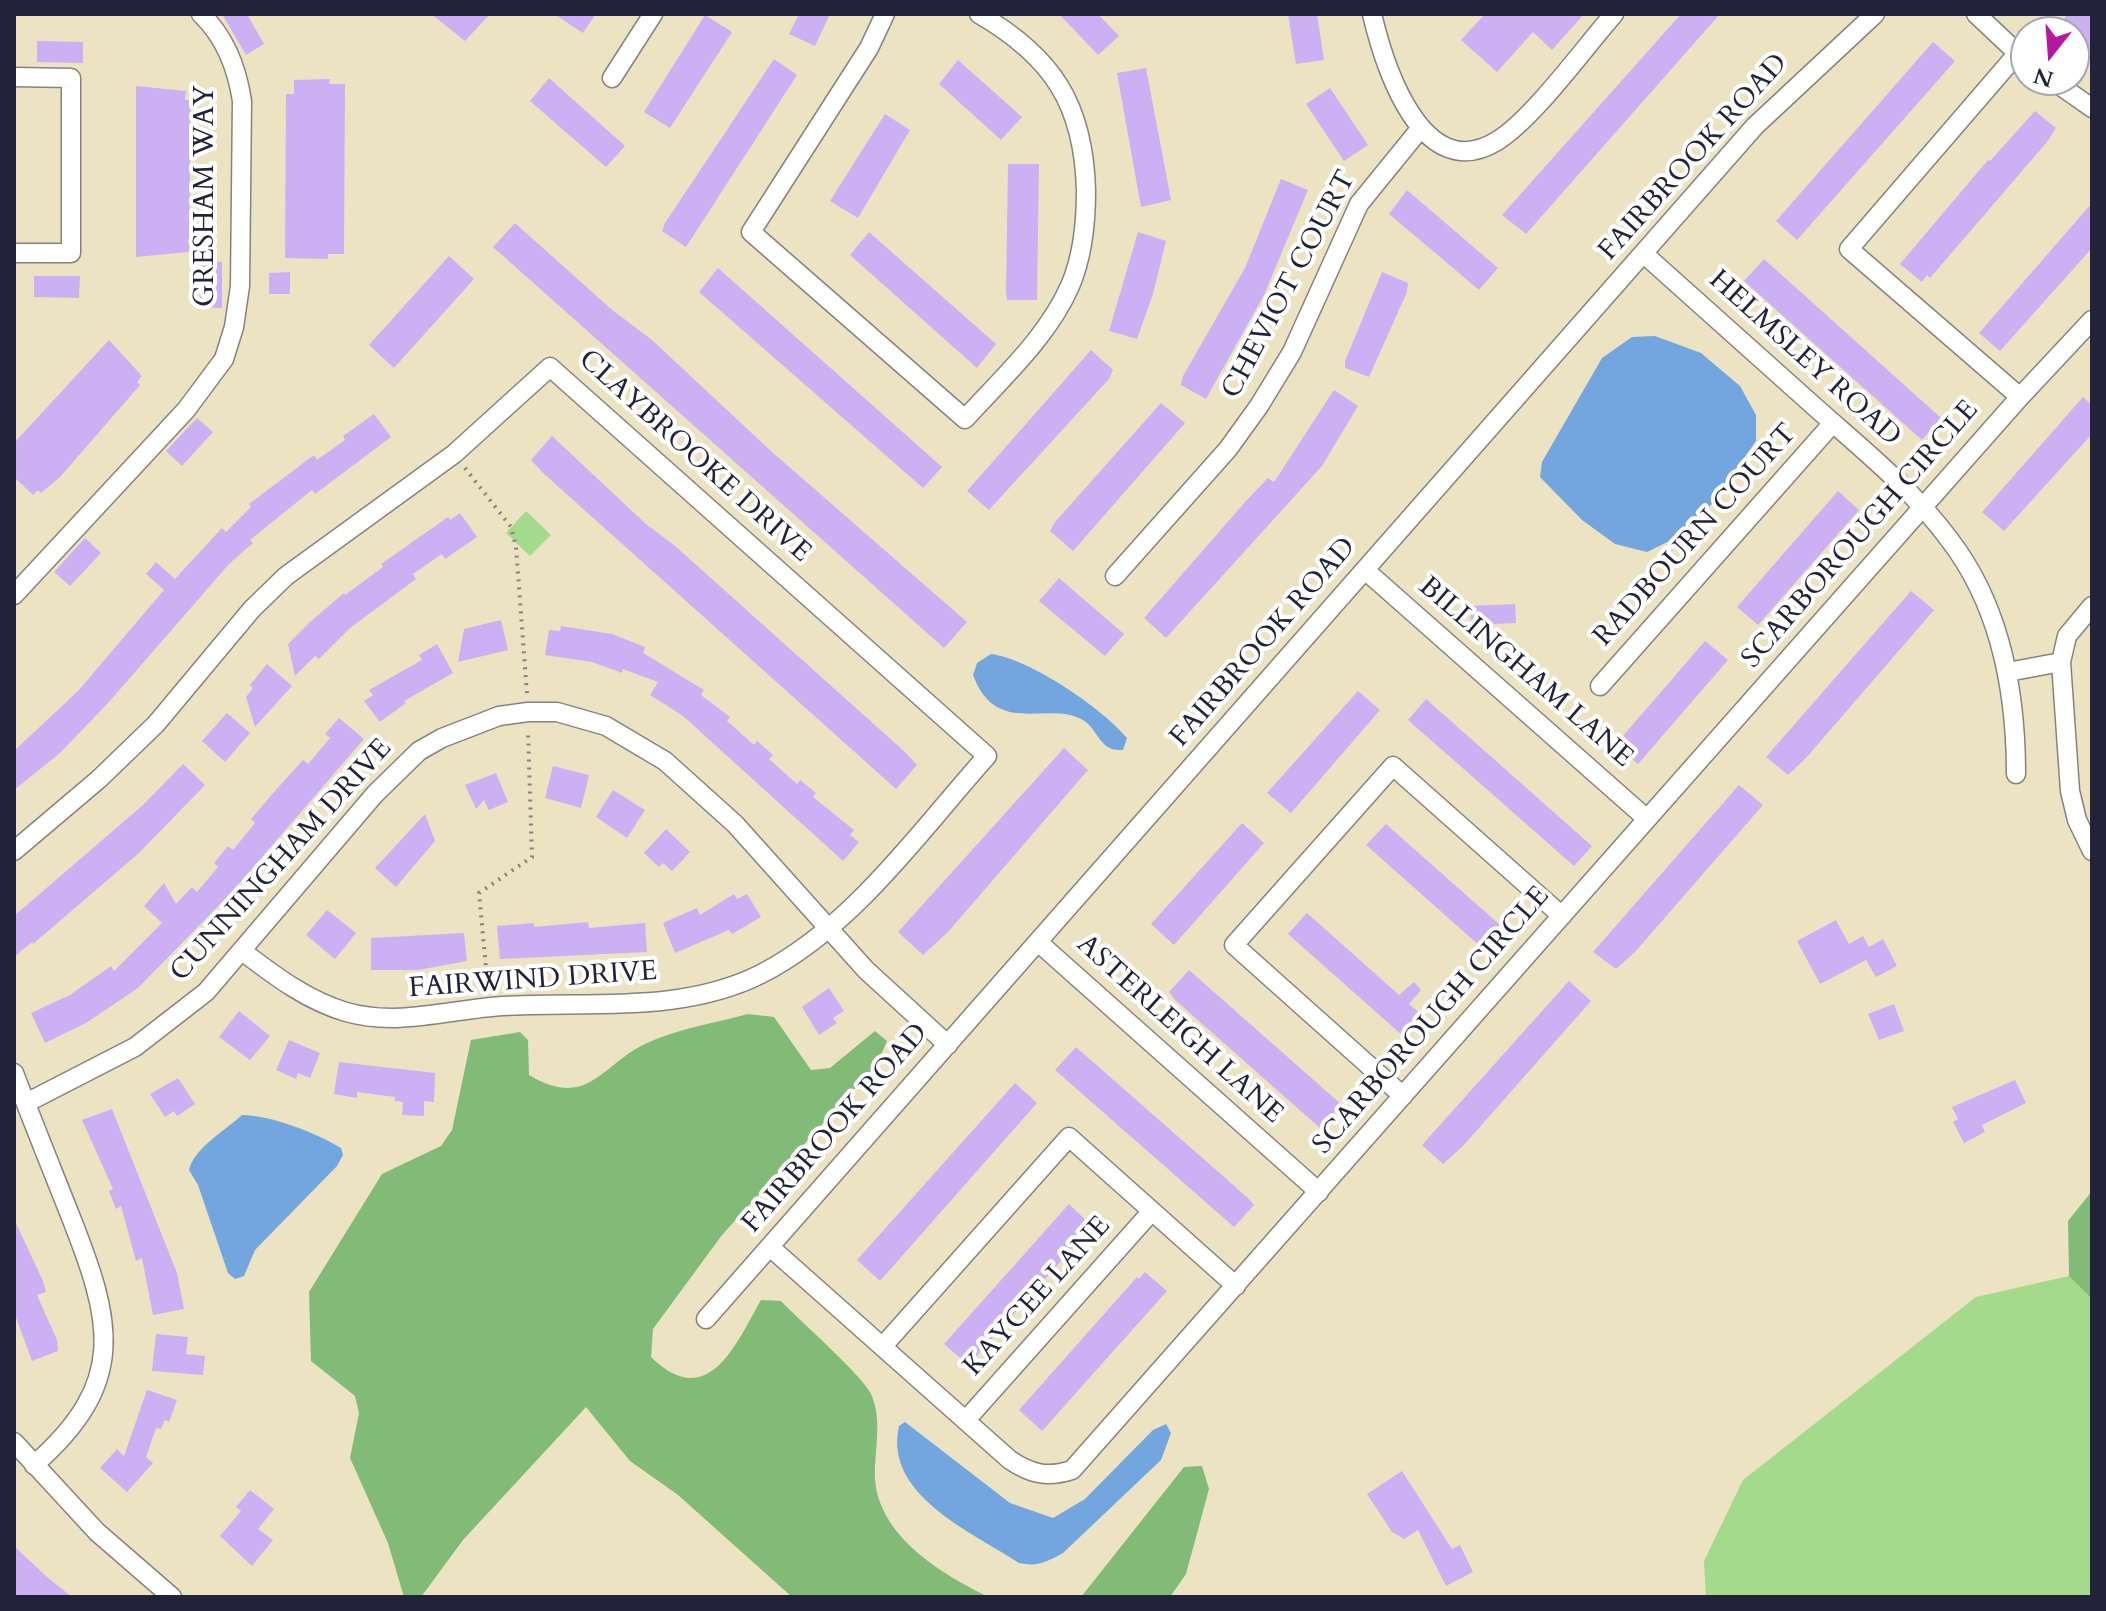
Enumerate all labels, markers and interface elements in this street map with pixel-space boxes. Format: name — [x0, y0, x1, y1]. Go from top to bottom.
north arrow — [2010, 16, 2090, 96]
street label: FAIRBROOK ROAD — [1592, 48, 1796, 268]
text: N — [2030, 60, 2057, 94]
street label: GRESHAM WAY — [190, 85, 224, 307]
street label: CHEVIOT COURT — [1216, 165, 1364, 405]
street label: HELMSLEY ROAD — [1701, 264, 1907, 454]
street label: CLAYBROOKE DRIVE — [571, 344, 817, 570]
street label: SCARBOROUGH CIRCLE — [1736, 394, 1986, 676]
street label: RADBOURN COURT — [1587, 418, 1805, 654]
street label: FAIRBROOK ROAD — [1164, 531, 1364, 755]
street label: BILLINGHAM LANE — [1411, 571, 1639, 775]
street label: CUNNINGHAM DRIVE — [164, 733, 400, 989]
street label: SCARBOROUGH CIRCLE — [1307, 880, 1557, 1162]
street label: ASTERLEIGH LANE — [1069, 929, 1289, 1131]
street label: FAIRWIND DRIVE — [408, 956, 658, 1006]
street label: FAIRBROOK ROAD — [736, 1017, 936, 1241]
street label: KAYCEE LANE — [958, 1210, 1118, 1384]

